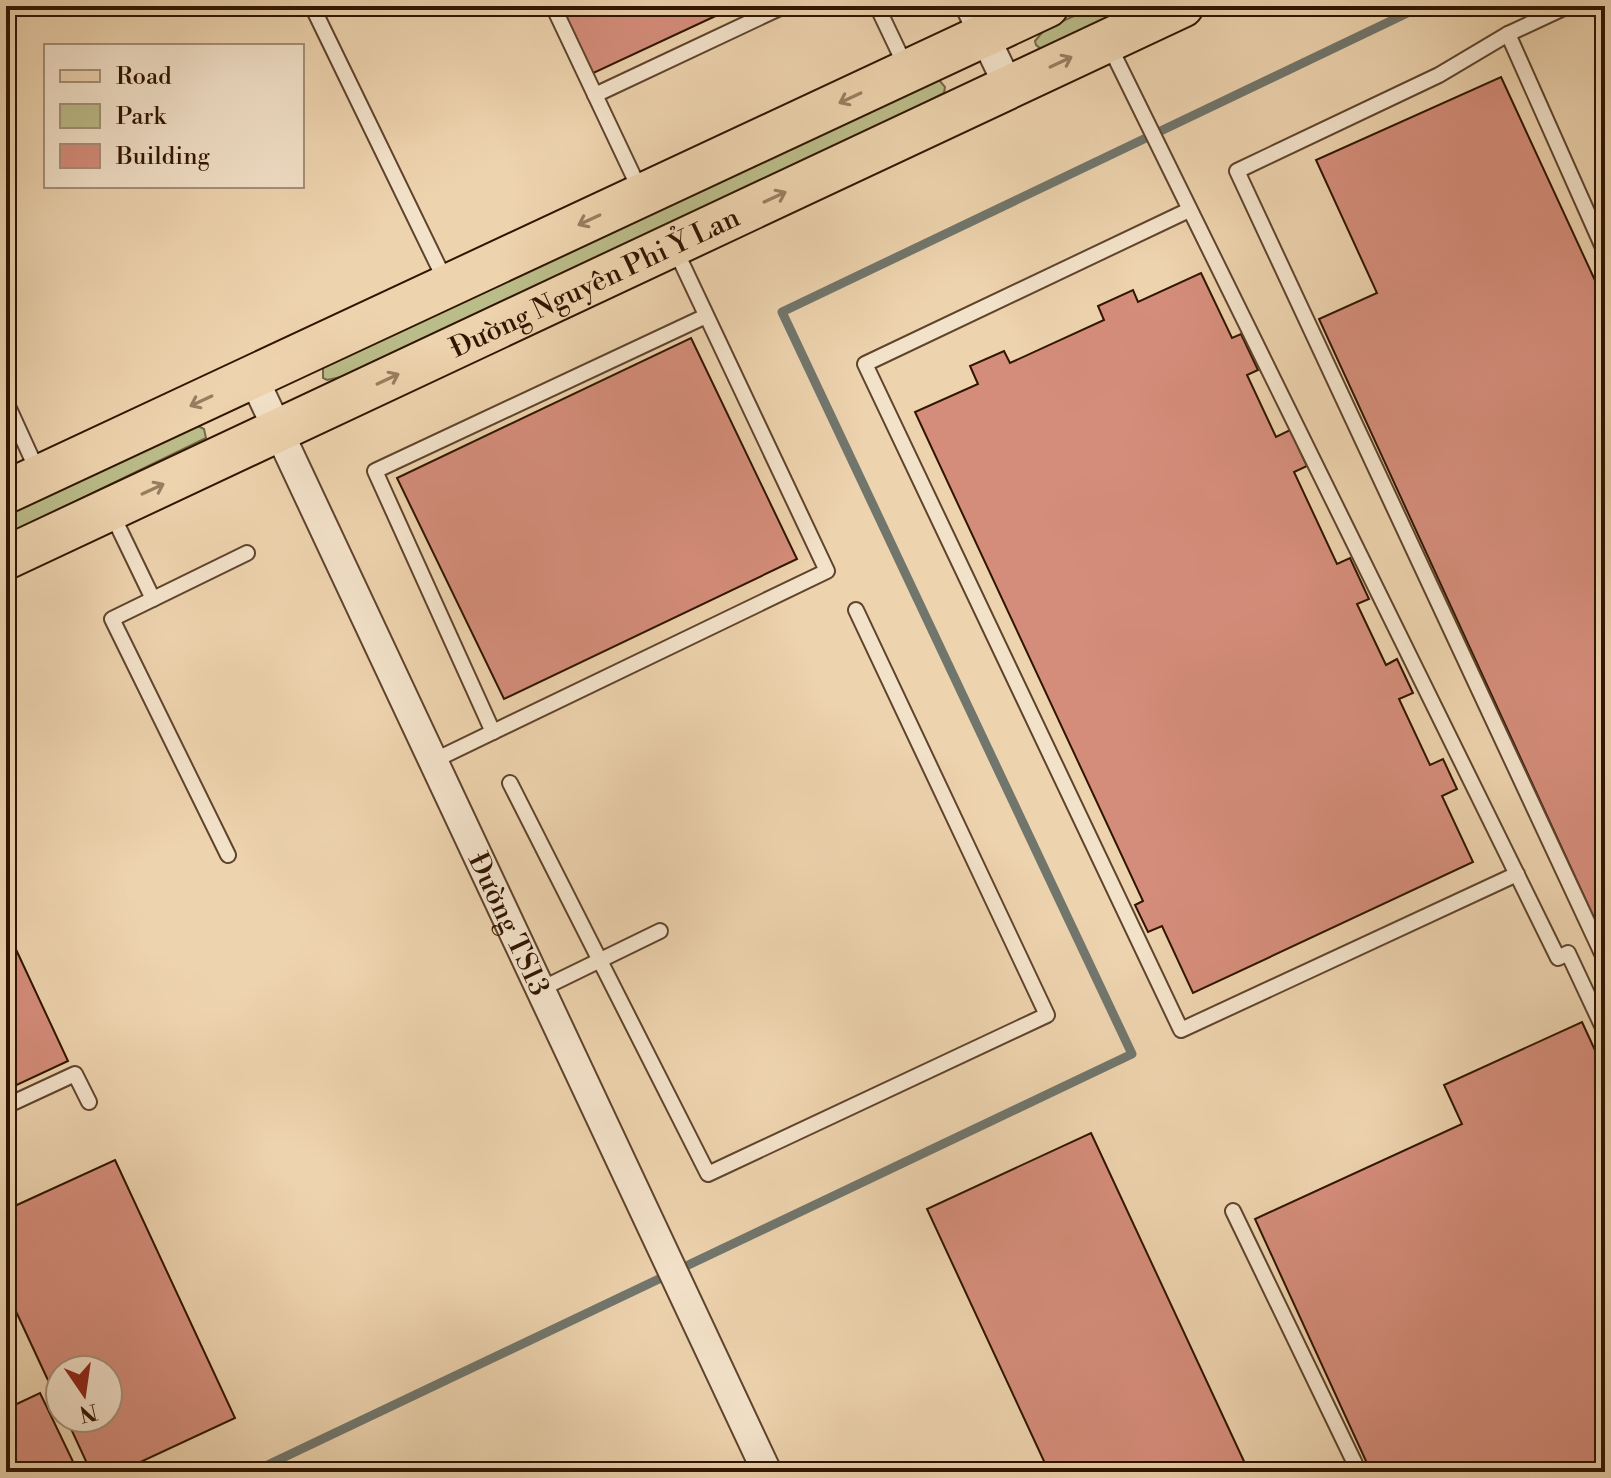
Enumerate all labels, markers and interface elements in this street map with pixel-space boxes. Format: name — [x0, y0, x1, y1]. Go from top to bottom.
legend — [44, 44, 304, 188]
one-way arrow — [1049, 54, 1073, 69]
text: Road — [116, 62, 172, 92]
one-way arrow — [838, 91, 862, 106]
text: Park — [116, 102, 167, 132]
text: Building — [115, 142, 210, 172]
one-way arrow — [763, 189, 787, 204]
street label: Đường Nguyên Phi Ỷ Lan — [445, 200, 746, 366]
one-way arrow — [577, 213, 601, 228]
one-way arrow — [376, 371, 400, 386]
one-way arrow — [189, 394, 213, 409]
one-way arrow — [140, 481, 164, 496]
street label: Đường TS13 — [460, 847, 557, 1001]
north arrow — [44, 1354, 124, 1434]
text: N — [76, 1397, 100, 1427]

